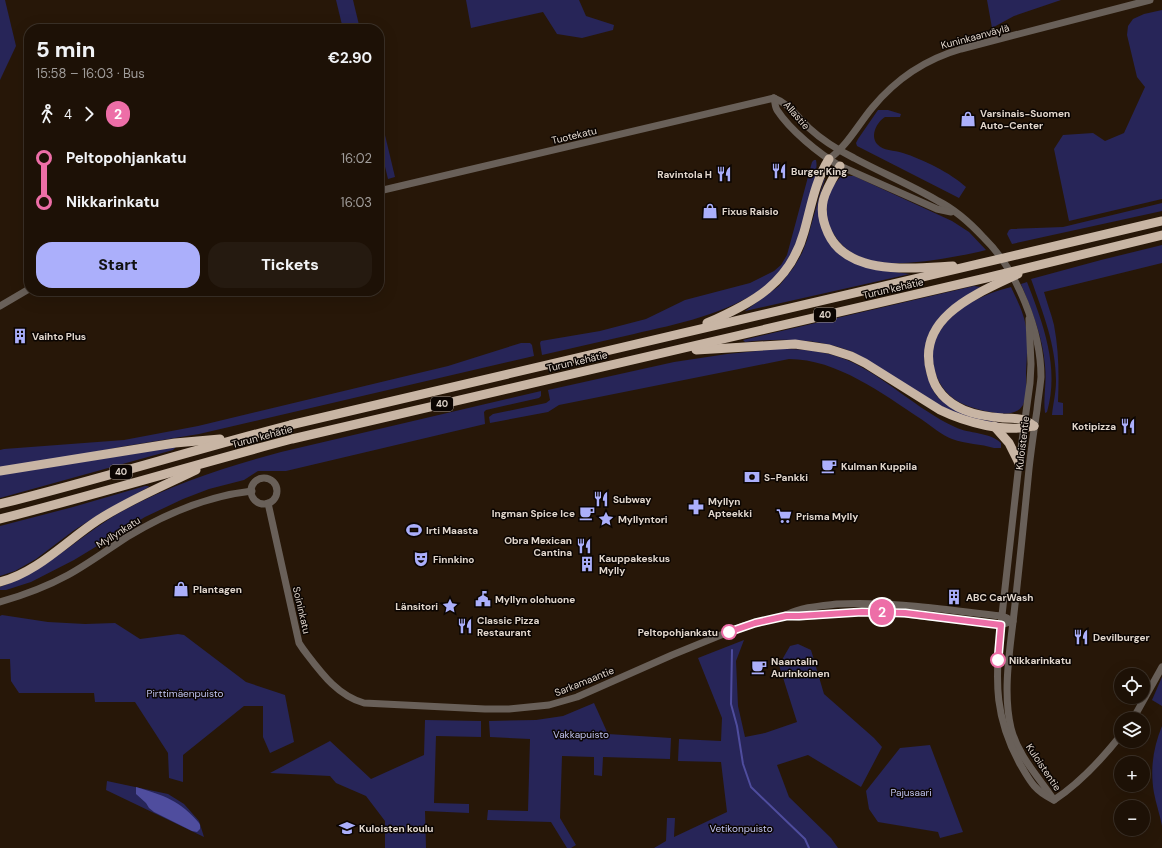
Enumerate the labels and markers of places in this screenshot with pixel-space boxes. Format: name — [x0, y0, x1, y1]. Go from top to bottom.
place label: Varsinais-Suomen Auto-Center — [980, 107, 1070, 132]
shop icon: Varsinais-Suomen Auto-Center — [959, 110, 977, 128]
restaurant icon: Burger King — [770, 162, 788, 180]
restaurant icon: Ravintola H — [715, 165, 733, 183]
place label: Burger King — [791, 165, 847, 178]
place label: Ravintola H — [657, 168, 712, 181]
shop icon: Fixus Raisio — [701, 202, 719, 220]
place label: Fixus Raisio — [722, 205, 779, 218]
building icon: Vaihto Plus — [11, 327, 29, 345]
place label: Vaihto Plus — [32, 330, 86, 343]
restaurant icon: Kotipizza — [1119, 417, 1137, 435]
place label: Kotipizza — [1072, 420, 1116, 433]
cafe icon: Kulman Kuppila — [820, 457, 838, 475]
place label: Kulman Kuppila — [841, 460, 917, 473]
bank icon: S-Pankki — [743, 468, 761, 486]
place label: S-Pankki — [764, 471, 808, 484]
restaurant icon: Subway — [592, 490, 610, 508]
place label: Subway — [613, 493, 651, 506]
place label: Myllyn Apteekki — [708, 495, 752, 520]
pharmacy icon: Myllyn Apteekki — [687, 498, 705, 516]
cafe icon: Ingman Spice Ice — [578, 504, 596, 522]
place label: Ingman Spice Ice — [492, 507, 575, 520]
supermarket icon: Prisma Mylly — [775, 507, 793, 525]
place icon: Myllyntori — [597, 510, 615, 528]
place label: Prisma Mylly — [796, 510, 858, 523]
place label: Myllyntori — [618, 513, 668, 526]
sports icon: Irti Maasta — [405, 521, 423, 539]
place label: Irti Maasta — [426, 524, 478, 537]
place label: Obra Mexican Cantina — [504, 534, 572, 559]
restaurant icon: Obra Mexican Cantina — [575, 537, 593, 555]
theatre icon: Finnkino — [412, 550, 430, 568]
place label: Kauppakeskus Mylly — [599, 552, 670, 577]
place label: Finnkino — [433, 553, 474, 566]
building icon: Kauppakeskus Mylly — [578, 555, 596, 573]
shop icon: Plantagen — [172, 580, 190, 598]
place label: Plantagen — [193, 583, 242, 596]
building icon: ABC CarWash — [945, 588, 963, 606]
public building icon: Myllyn olohuone — [474, 590, 492, 608]
place label: ABC CarWash — [966, 591, 1033, 604]
place label: Myllyn olohuone — [495, 593, 575, 606]
place icon: Länsitori — [441, 597, 459, 615]
place label: Länsitori — [395, 600, 438, 613]
place label: Classic Pizza Restaurant — [477, 614, 539, 639]
restaurant icon: Classic Pizza Restaurant — [456, 617, 474, 635]
marker: Peltopohjankatu — [721, 624, 737, 640]
place label: Peltopohjankatu — [638, 626, 718, 639]
restaurant icon: Devilburger — [1072, 628, 1090, 646]
place label: Devilburger — [1093, 631, 1150, 644]
marker: Nikkarinkatu — [990, 652, 1006, 668]
place label: Nikkarinkatu — [1009, 654, 1071, 667]
place label: Naantalin Aurinkoinen — [771, 655, 830, 680]
cafe icon: Naantalin Aurinkoinen — [750, 658, 768, 676]
school or university icon: Kuloisten koulu — [338, 819, 356, 837]
place label: Kuloisten koulu — [359, 822, 434, 835]

